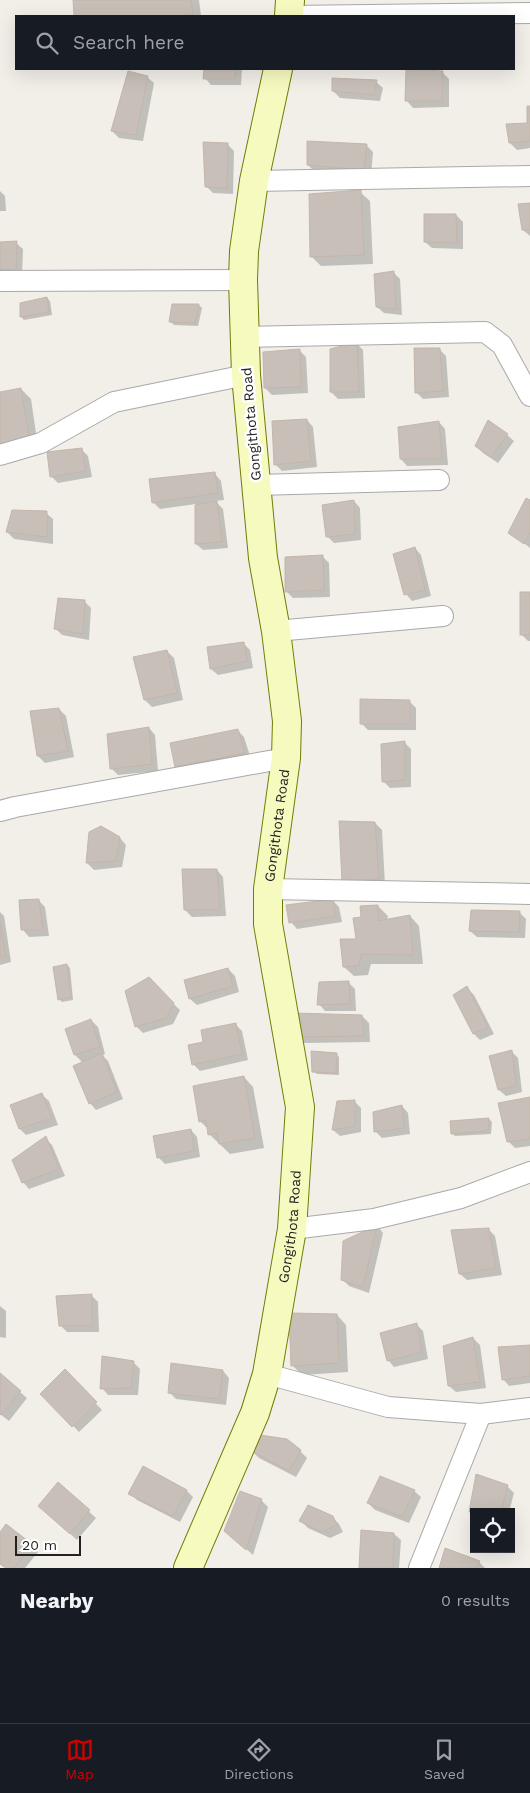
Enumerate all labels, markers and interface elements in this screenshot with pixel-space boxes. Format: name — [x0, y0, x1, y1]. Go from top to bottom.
search box — [15, 15, 515, 70]
icon: search — [33, 29, 61, 57]
text: Search here — [73, 31, 184, 54]
street label: Gongithota Road — [238, 367, 264, 481]
street label: Gongithota Road — [261, 768, 292, 883]
street label: Gongithota Road — [275, 1170, 304, 1284]
map controls — [470, 1508, 515, 1553]
button: locate — [470, 1508, 515, 1553]
scale bar — [15, 1533, 81, 1556]
text: 20 m — [22, 1537, 57, 1553]
text: Nearby — [20, 1588, 93, 1613]
text: 0 results — [441, 1591, 510, 1610]
tab: Map — [65, 1736, 94, 1782]
tab: Directions — [224, 1736, 294, 1782]
tab: Saved — [424, 1736, 465, 1782]

